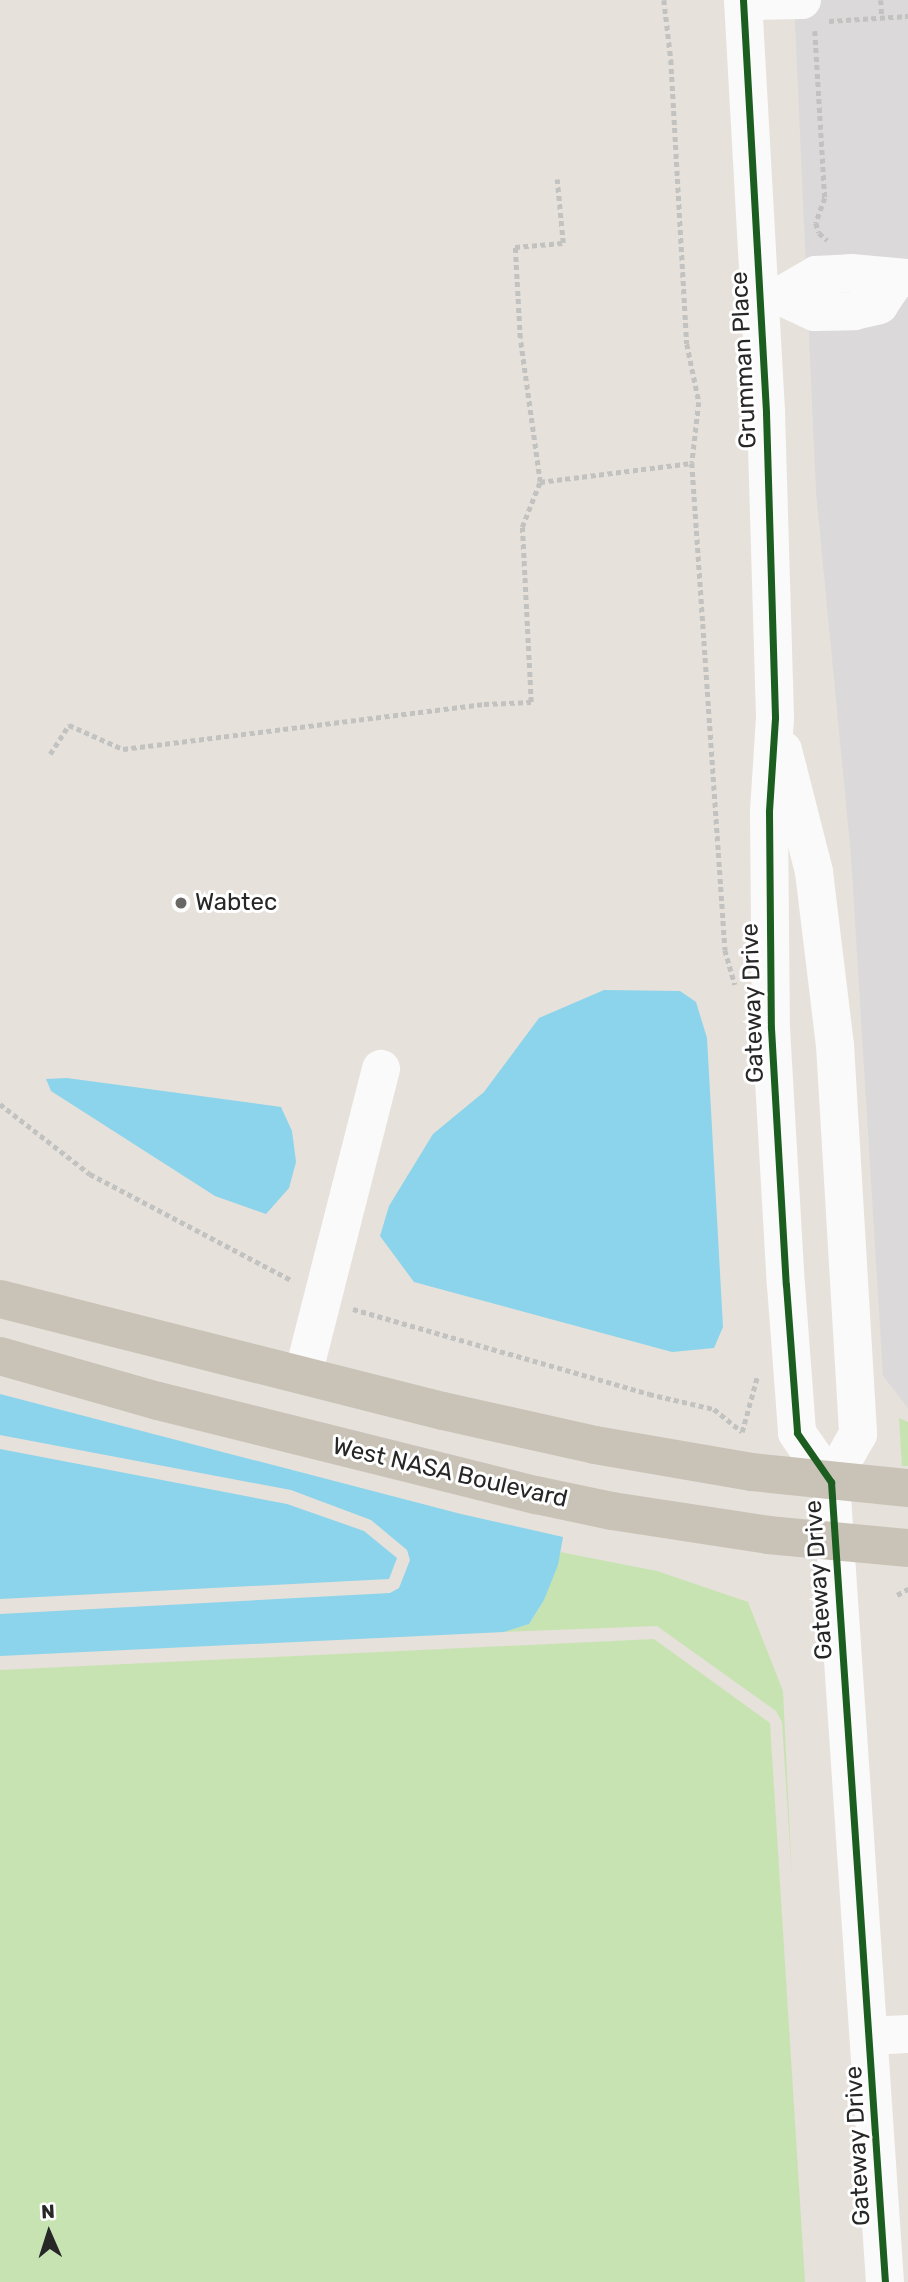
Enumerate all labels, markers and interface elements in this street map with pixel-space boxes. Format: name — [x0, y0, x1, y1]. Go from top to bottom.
street label: Grumman Place — [725, 271, 763, 449]
place label: Wabtec — [195, 889, 277, 917]
marker: Wabtec — [173, 895, 189, 911]
street label: Gateway Drive — [736, 922, 770, 1084]
street label: West NASA Boulevard — [329, 1432, 571, 1514]
street label: Gateway Drive — [799, 1499, 839, 1661]
street label: Gateway Drive — [839, 2065, 877, 2227]
north arrow — [14, 2198, 84, 2268]
text: N — [40, 2200, 55, 2223]

